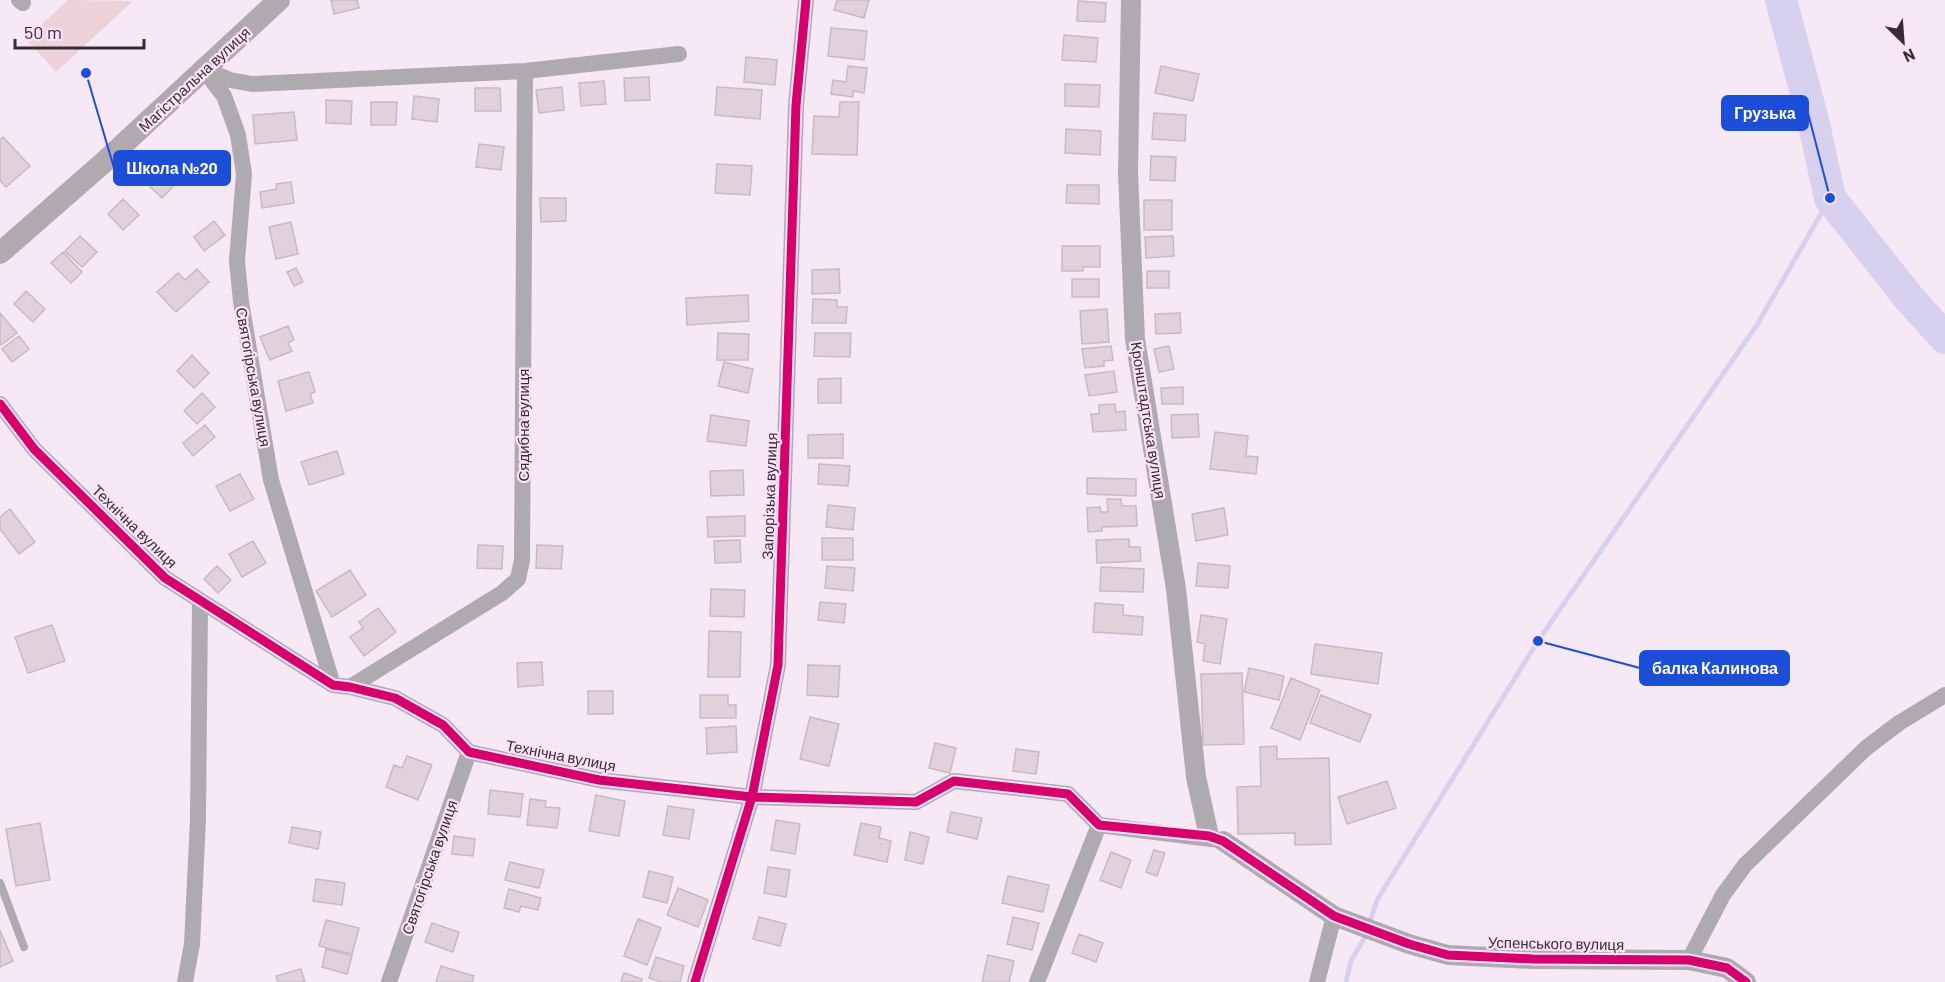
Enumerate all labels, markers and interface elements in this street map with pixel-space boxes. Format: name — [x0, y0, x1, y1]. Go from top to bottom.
scale bar — [15, 12, 144, 50]
north arrow — [1873, 12, 1933, 72]
text: 50 m — [24, 21, 62, 43]
street label: Магістральна вулиця — [135, 23, 253, 135]
text: N — [1901, 45, 1918, 67]
callout: Грузька — [1722, 96, 1808, 130]
text: Грузька — [1734, 103, 1796, 122]
callout: Школа №20 — [114, 151, 230, 185]
text: Школа №20 — [126, 158, 218, 177]
street label: Святогірська вулиця — [233, 306, 275, 448]
street label: Кронштадтська вулиця — [1128, 340, 1170, 500]
street label: Сядибна вулиця — [514, 369, 532, 481]
street label: Запорізька вулиця — [758, 432, 780, 560]
street label: Технічна вулиця — [89, 481, 181, 571]
callout: балка Калинова — [1640, 651, 1789, 685]
text: балка Калинова — [1652, 658, 1778, 677]
street label: Технічна вулиця — [505, 736, 617, 774]
street label: Святогірська вулиця — [398, 797, 460, 937]
street label: Успенського вулиця — [1488, 933, 1624, 953]

